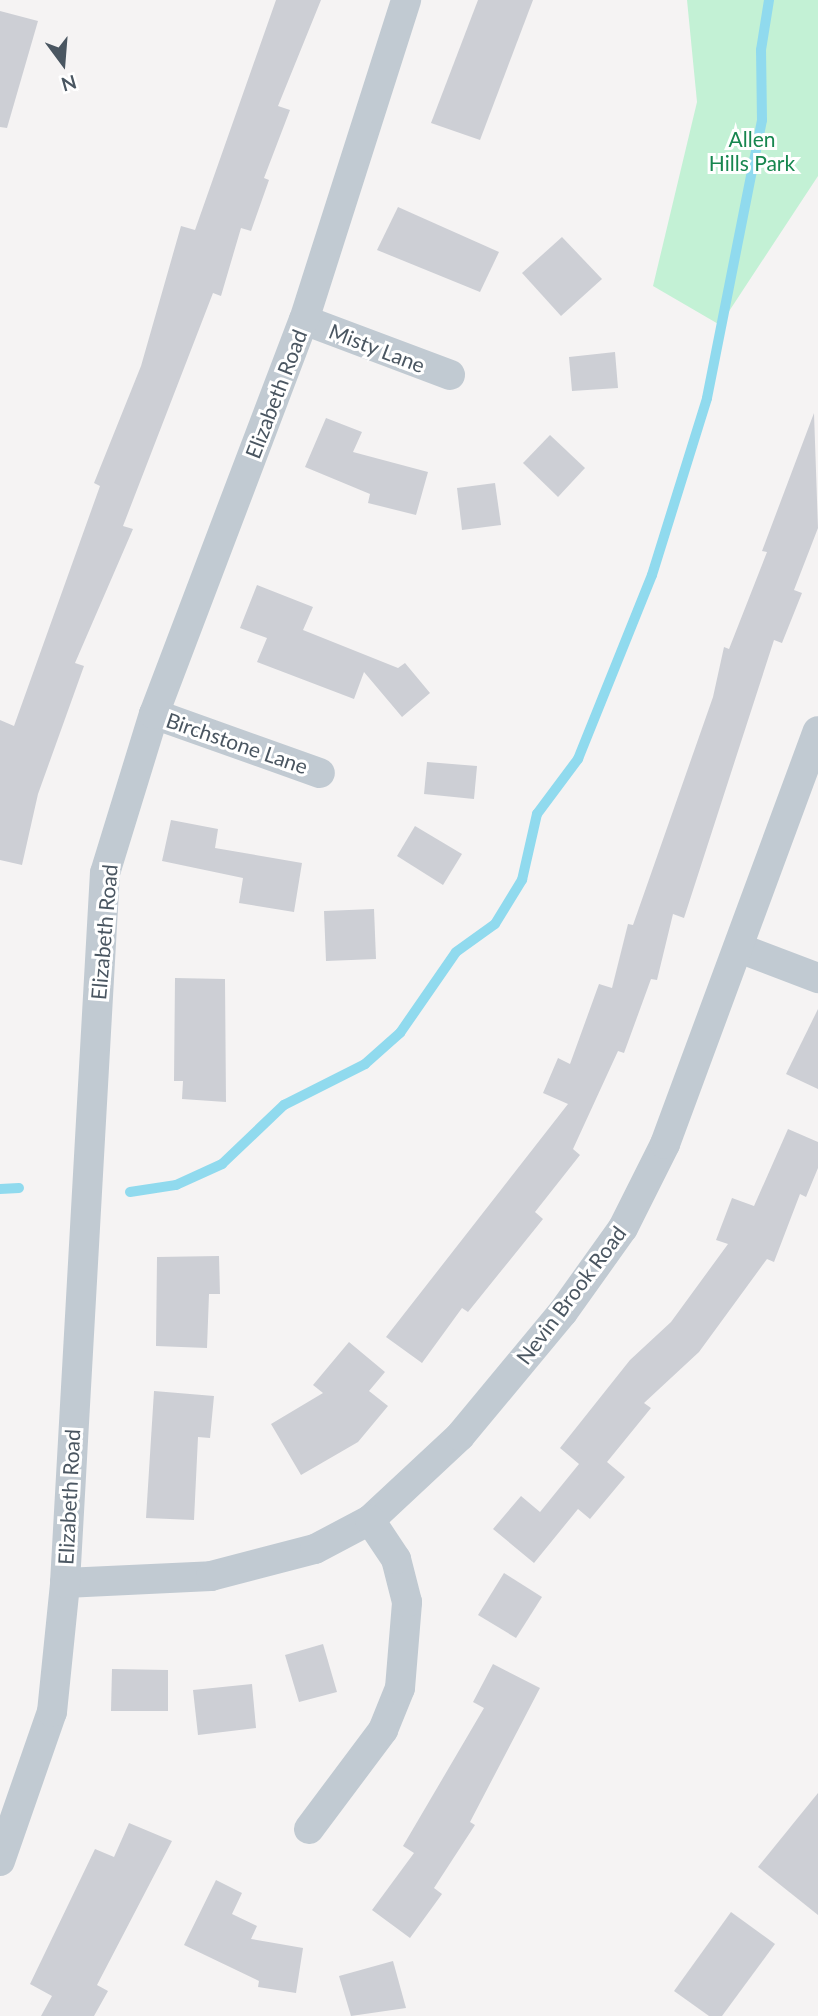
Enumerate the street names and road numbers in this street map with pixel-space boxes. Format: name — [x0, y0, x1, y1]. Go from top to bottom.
street label: Misty Lane — [325, 318, 429, 378]
street label: Elizabeth Road — [240, 326, 312, 462]
street label: Birchstone Lane — [163, 707, 311, 779]
street label: Elizabeth Road — [86, 863, 122, 1001]
street label: Nevin Brook Road — [511, 1221, 631, 1369]
street label: Elizabeth Road — [53, 1428, 85, 1566]

